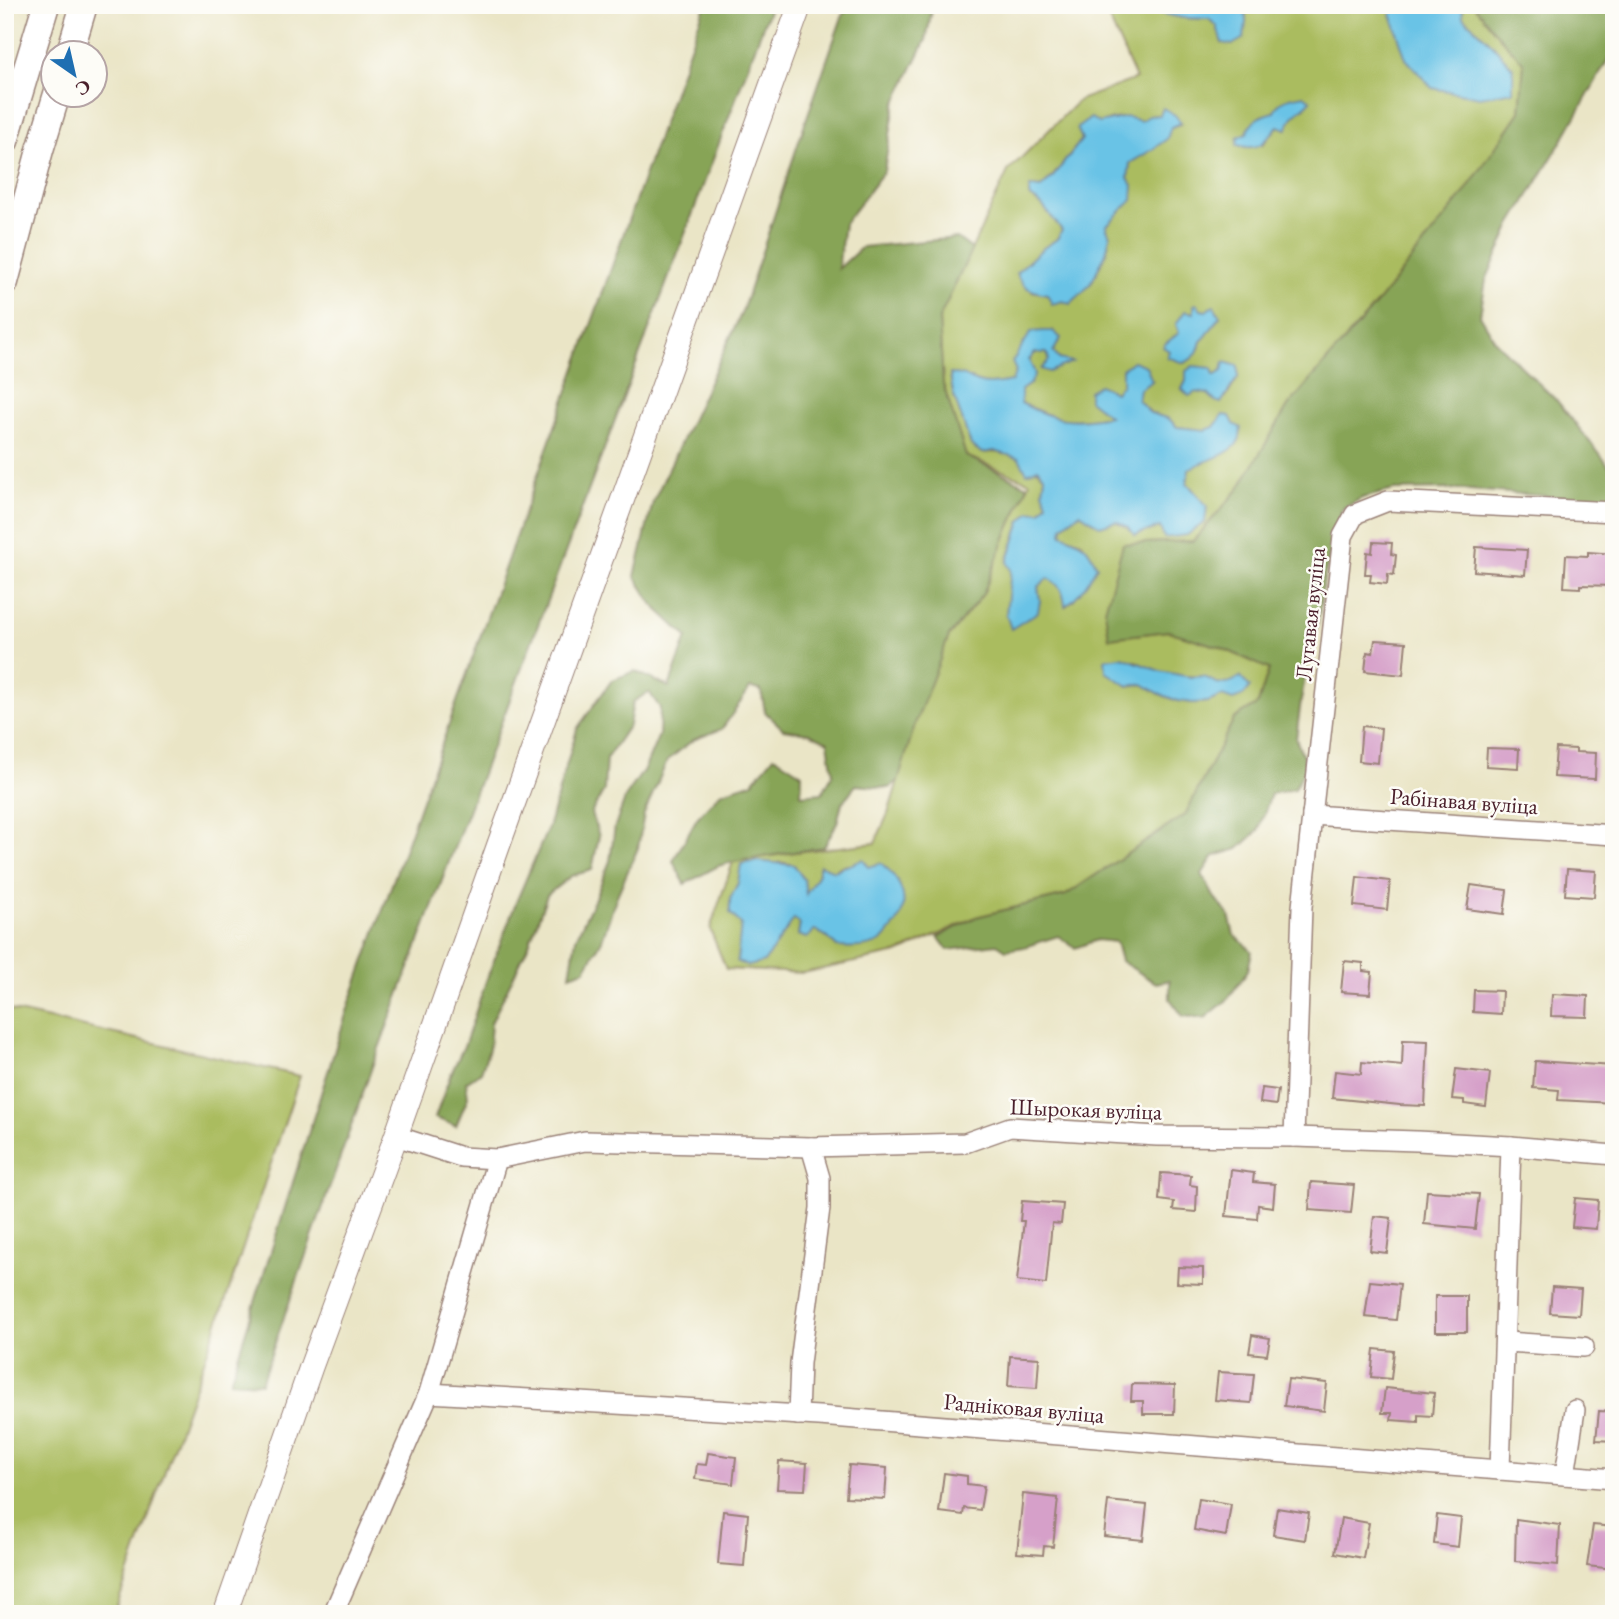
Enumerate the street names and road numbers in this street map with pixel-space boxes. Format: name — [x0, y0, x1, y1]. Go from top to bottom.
street label: Лугавая вуліца — [1288, 545, 1332, 682]
street label: Рабінавая вуліца — [1389, 781, 1540, 821]
street label: Шырокая вуліца — [1009, 1091, 1164, 1127]
street label: Радніковая вуліца — [942, 1386, 1106, 1430]

